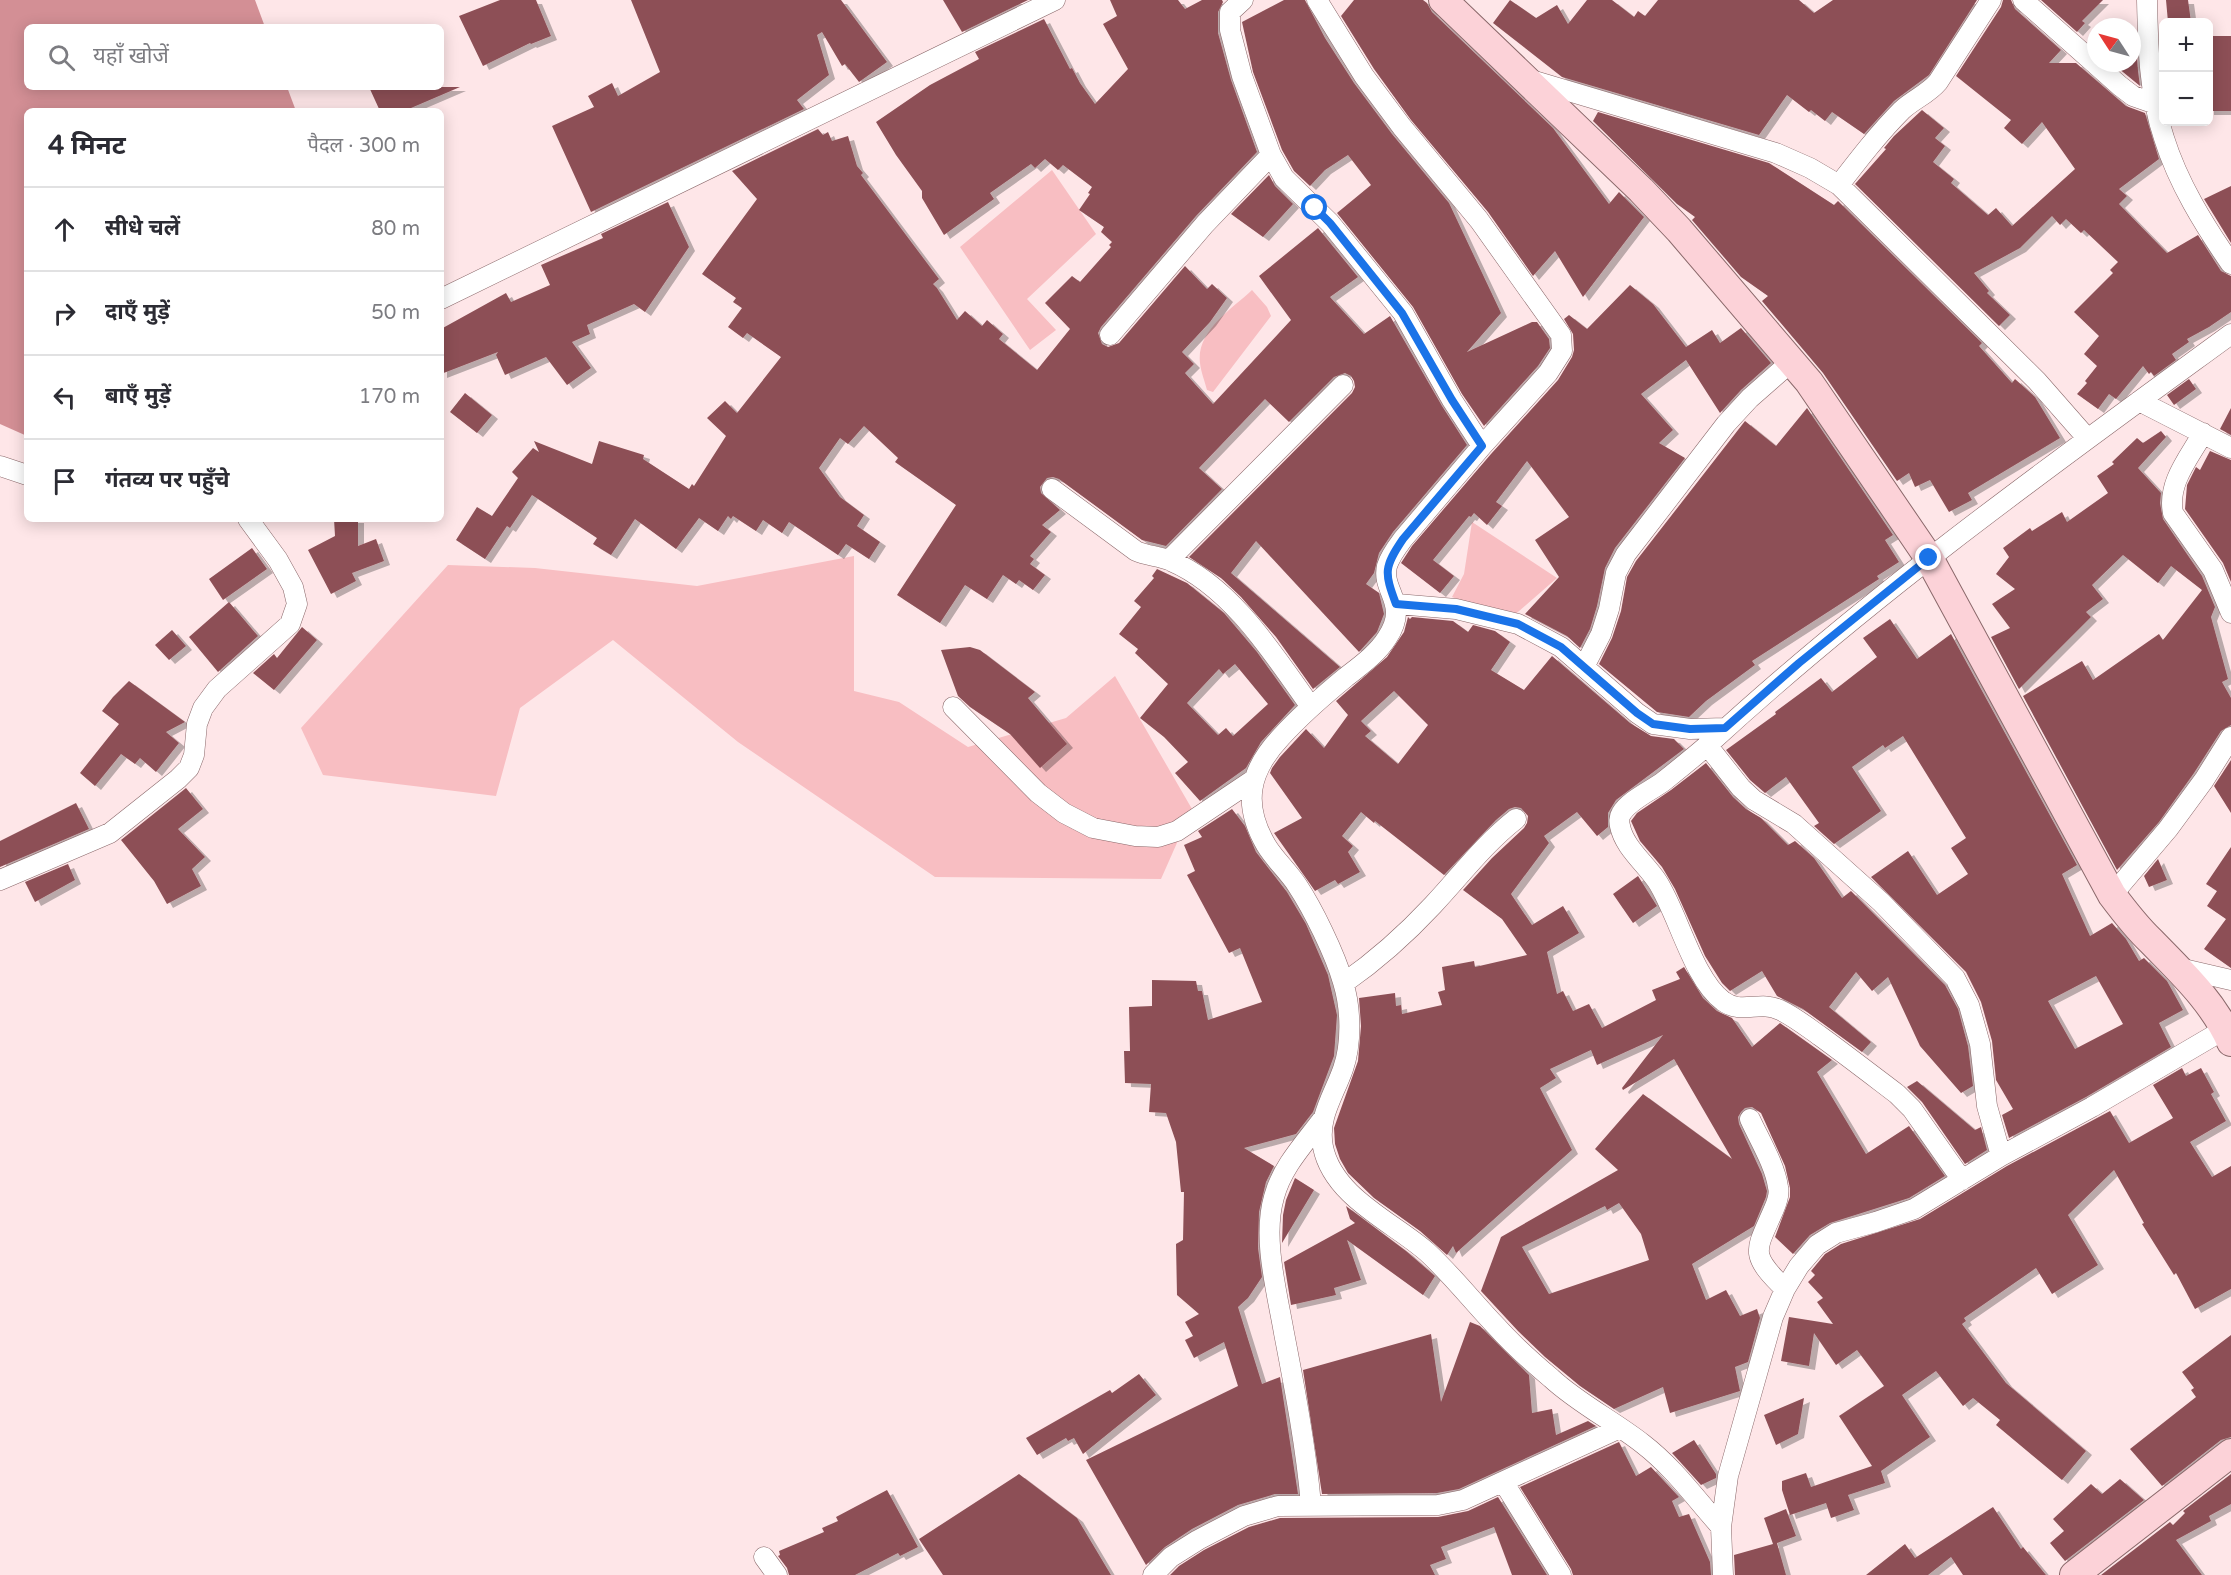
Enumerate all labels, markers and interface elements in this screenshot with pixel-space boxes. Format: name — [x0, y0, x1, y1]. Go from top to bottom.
north arrow — [2087, 18, 2141, 72]
map controls — [2159, 18, 2213, 126]
button: + — [2159, 18, 2213, 72]
search box — [24, 24, 444, 90]
icon: search — [45, 41, 78, 74]
text: यहाँ खोजें — [93, 43, 169, 69]
button: − — [2159, 72, 2213, 126]
text: 4 मिनट — [48, 130, 126, 161]
text: पैदल · 300 m — [308, 134, 420, 158]
route start — [1301, 194, 1327, 220]
icon: ahead — [48, 213, 81, 246]
text: सीधे चलें — [105, 215, 180, 241]
text: 80 m — [371, 217, 420, 241]
icon: right — [48, 297, 81, 330]
text: दाएँ मुड़ें — [105, 299, 170, 325]
text: 50 m — [371, 301, 420, 325]
icon: left — [48, 381, 81, 414]
text: बाएँ मुड़ें — [105, 383, 171, 409]
text: 170 m — [359, 385, 420, 409]
icon: arrive — [48, 465, 81, 498]
text: गंतव्य पर पहुँचे — [105, 467, 230, 493]
route end — [1915, 544, 1941, 570]

